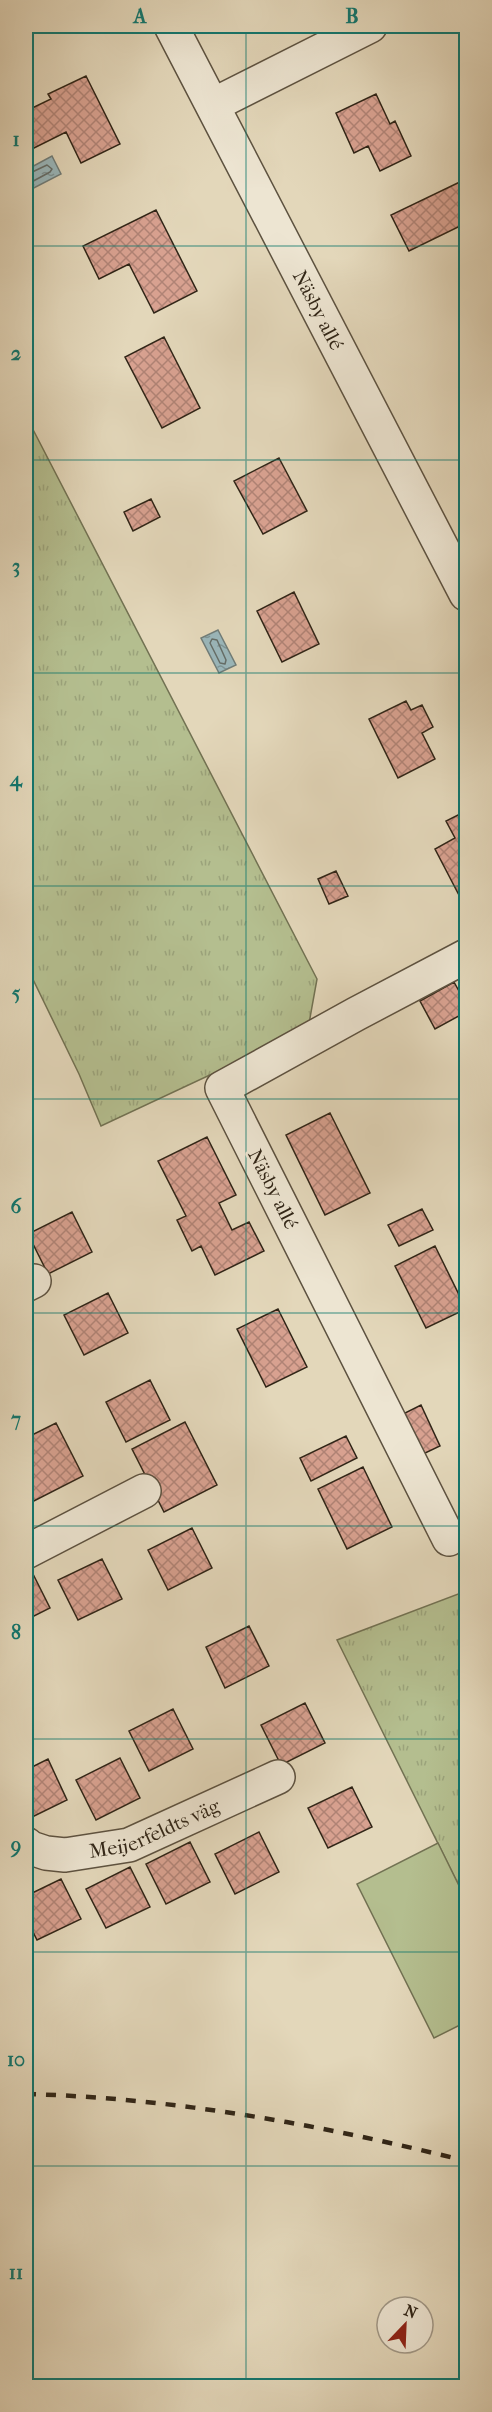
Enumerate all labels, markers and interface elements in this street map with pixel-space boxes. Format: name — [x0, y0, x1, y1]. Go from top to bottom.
text: A — [132, 5, 148, 28]
text: B — [345, 5, 359, 28]
text: 1 — [12, 128, 20, 151]
street label: Näsby allé — [288, 266, 349, 354]
text: 2 — [11, 342, 21, 365]
text: 3 — [12, 555, 20, 578]
text: 4 — [9, 768, 23, 792]
text: 5 — [12, 982, 21, 1005]
street label: Näsby allé — [243, 1145, 303, 1233]
text: 6 — [11, 1195, 23, 1218]
text: 7 — [10, 1408, 21, 1431]
text: 8 — [11, 1621, 21, 1644]
street label: Meijerfeldts väg — [87, 1794, 223, 1863]
text: 9 — [10, 1835, 21, 1858]
text: 10 — [7, 2048, 25, 2071]
text: 11 — [9, 2261, 23, 2284]
north arrow — [375, 2295, 435, 2355]
text: N — [401, 2301, 421, 2323]

